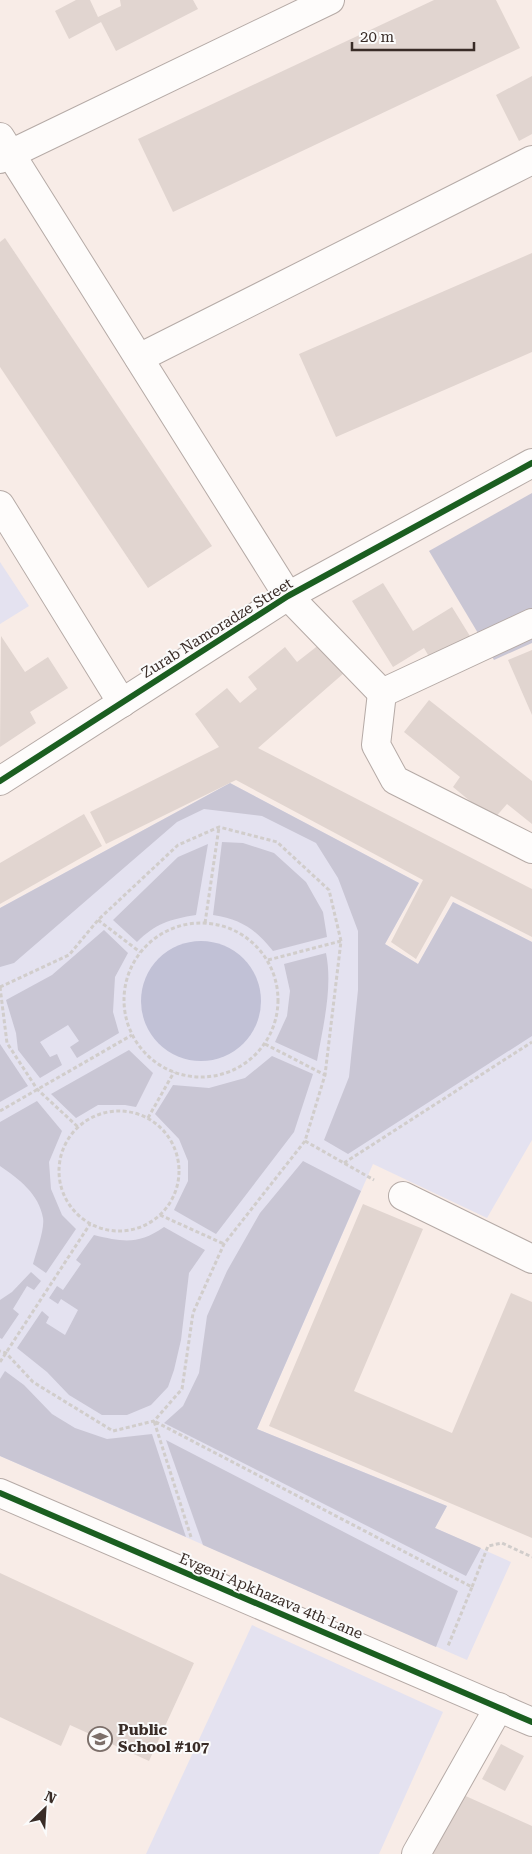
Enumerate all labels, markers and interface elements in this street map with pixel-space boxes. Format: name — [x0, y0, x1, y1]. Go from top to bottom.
scale bar — [352, 20, 474, 52]
text: 20 m — [360, 28, 395, 46]
street label: Zurab Namoradze Street — [138, 574, 296, 682]
street label: Evgeni Apkhazava 4th Lane — [176, 1549, 366, 1643]
place label: Public School #107 — [118, 1721, 210, 1756]
school or university icon: Public School #107 — [87, 1726, 113, 1752]
north arrow — [20, 1784, 70, 1834]
text: N — [42, 1788, 59, 1807]

